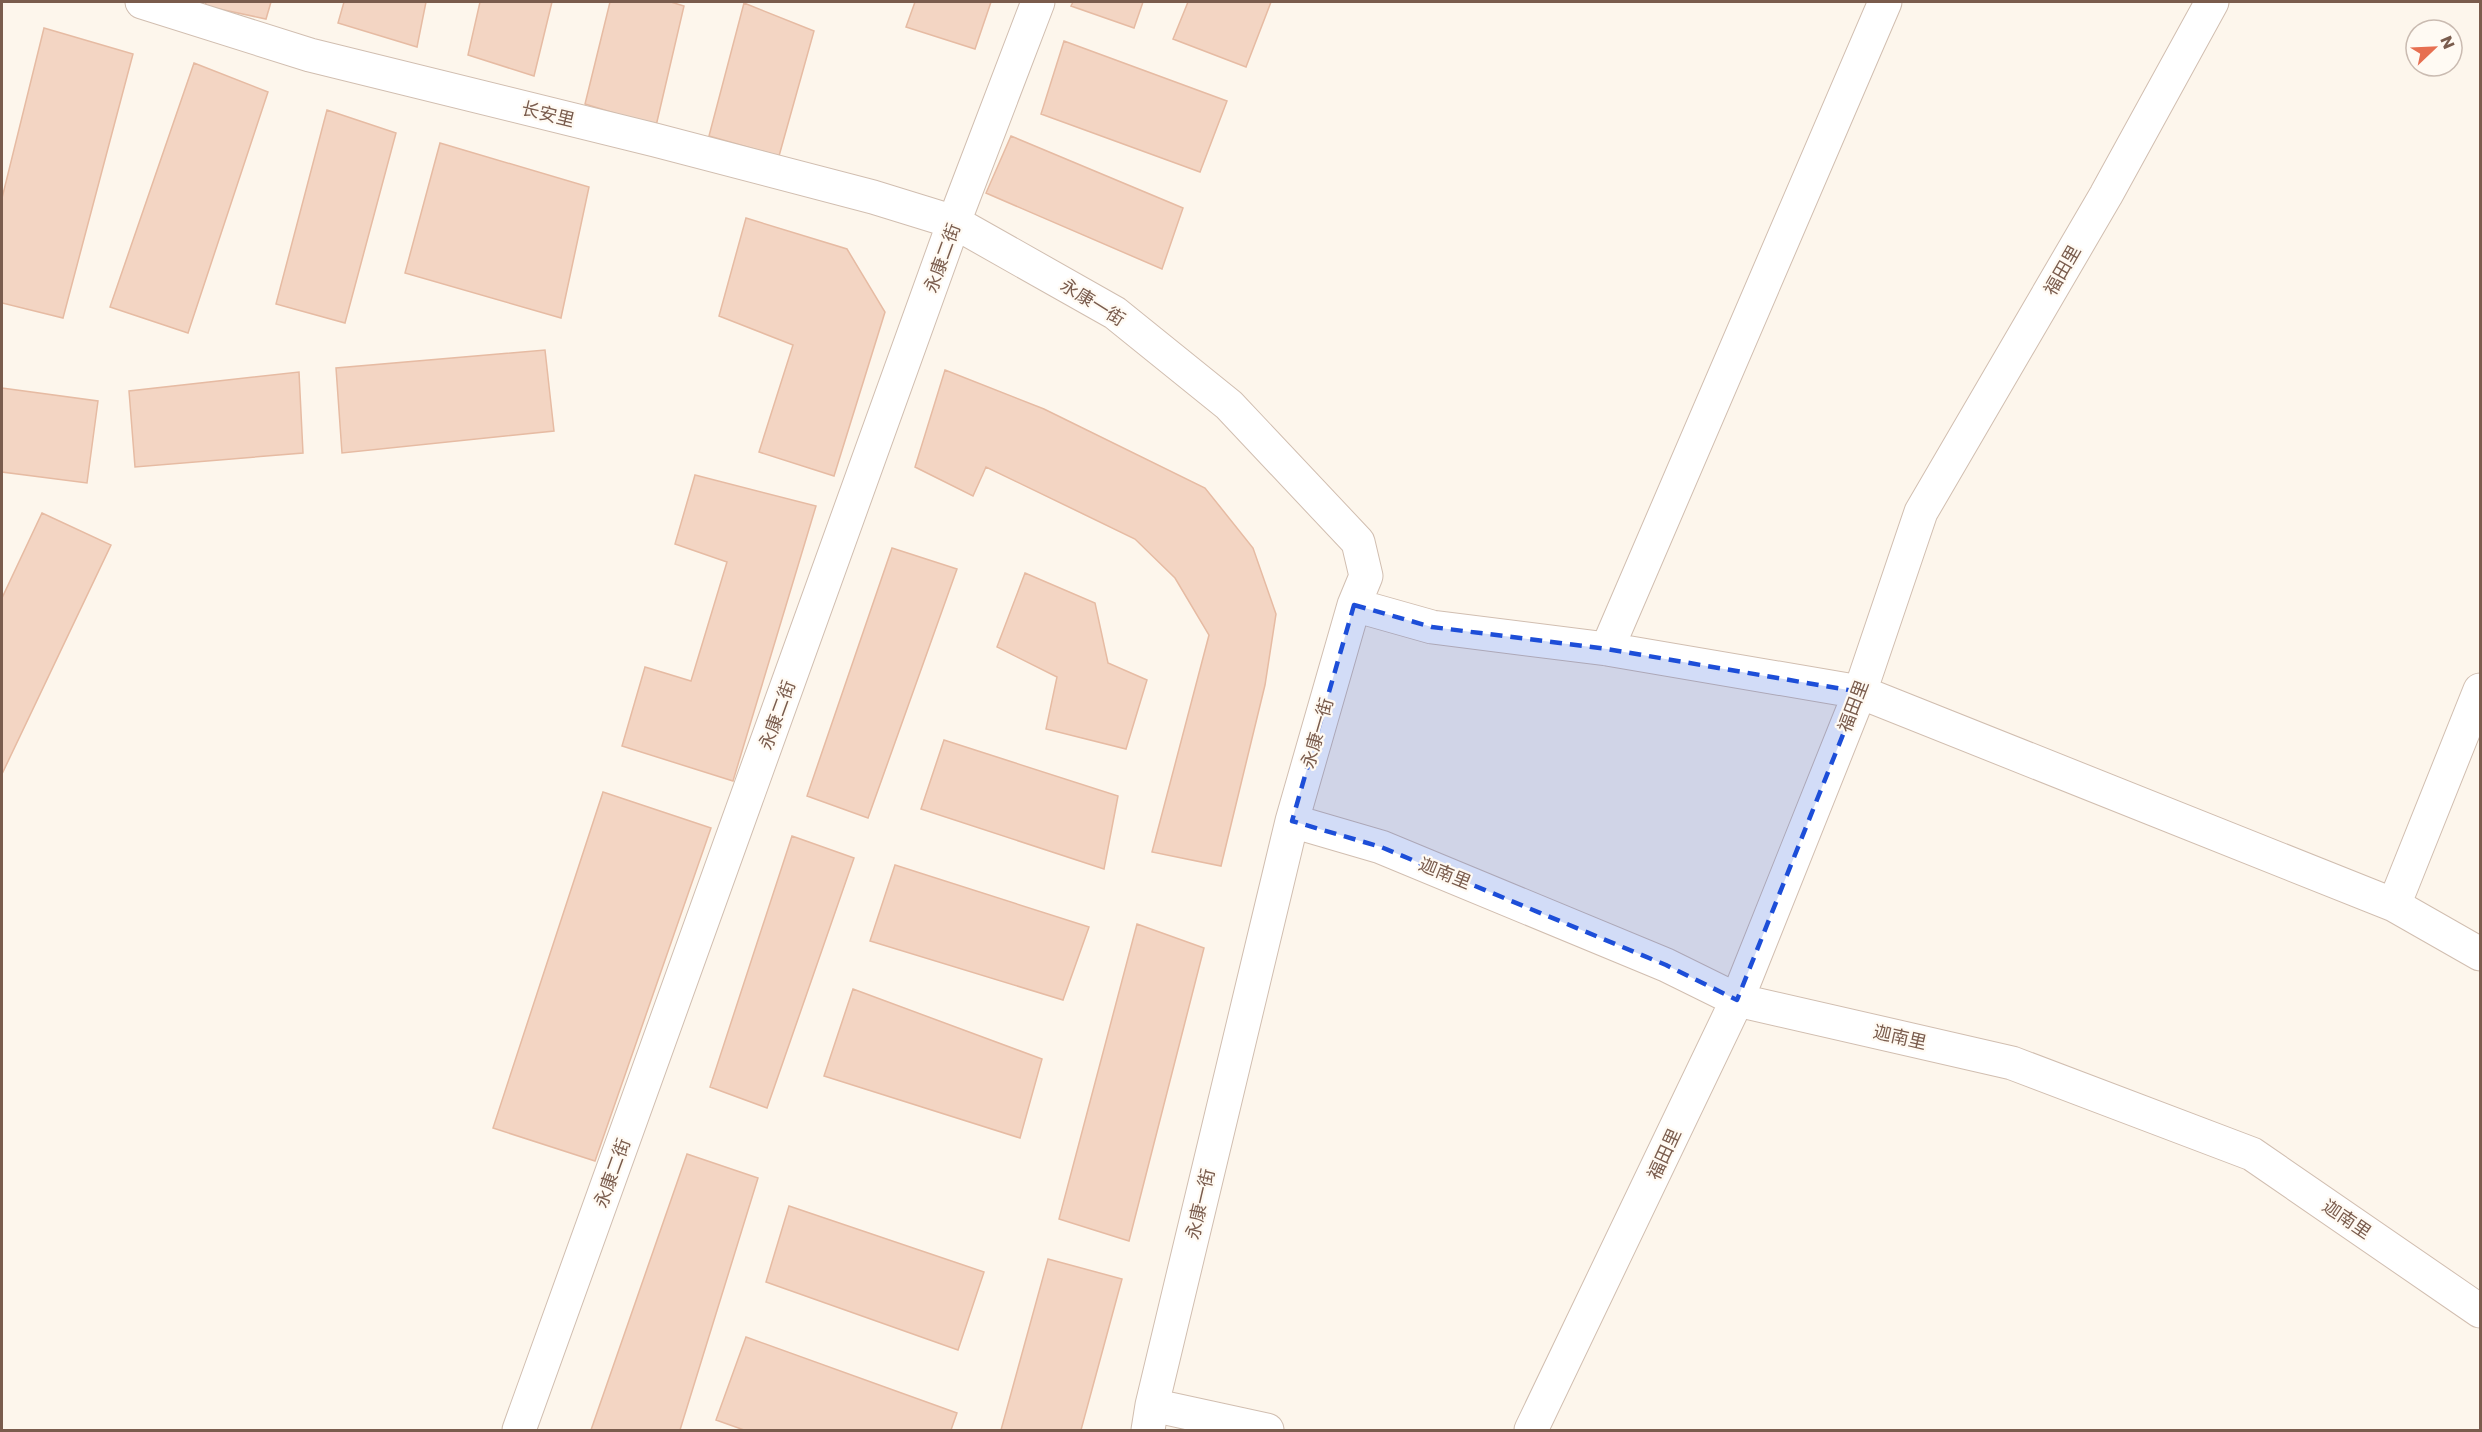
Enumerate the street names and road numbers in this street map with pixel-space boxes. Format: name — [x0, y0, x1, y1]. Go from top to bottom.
street label: 长安里 — [519, 95, 577, 133]
street label: 永康二街 — [918, 220, 966, 296]
street label: 福田里 — [2038, 240, 2086, 300]
street label: 永康一街 — [1056, 272, 1130, 332]
street label: 福田里 — [1832, 676, 1874, 736]
street label: 永康二街 — [753, 677, 801, 753]
street label: 永康一街 — [1295, 695, 1339, 771]
street label: 迦南里 — [1415, 851, 1475, 895]
street label: 迦南里 — [1871, 1019, 1929, 1055]
street label: 福田里 — [1641, 1124, 1687, 1184]
street label: 永康二街 — [588, 1135, 636, 1211]
street label: 永康一街 — [1180, 1166, 1220, 1242]
street label: 迦南里 — [2318, 1194, 2376, 1244]

